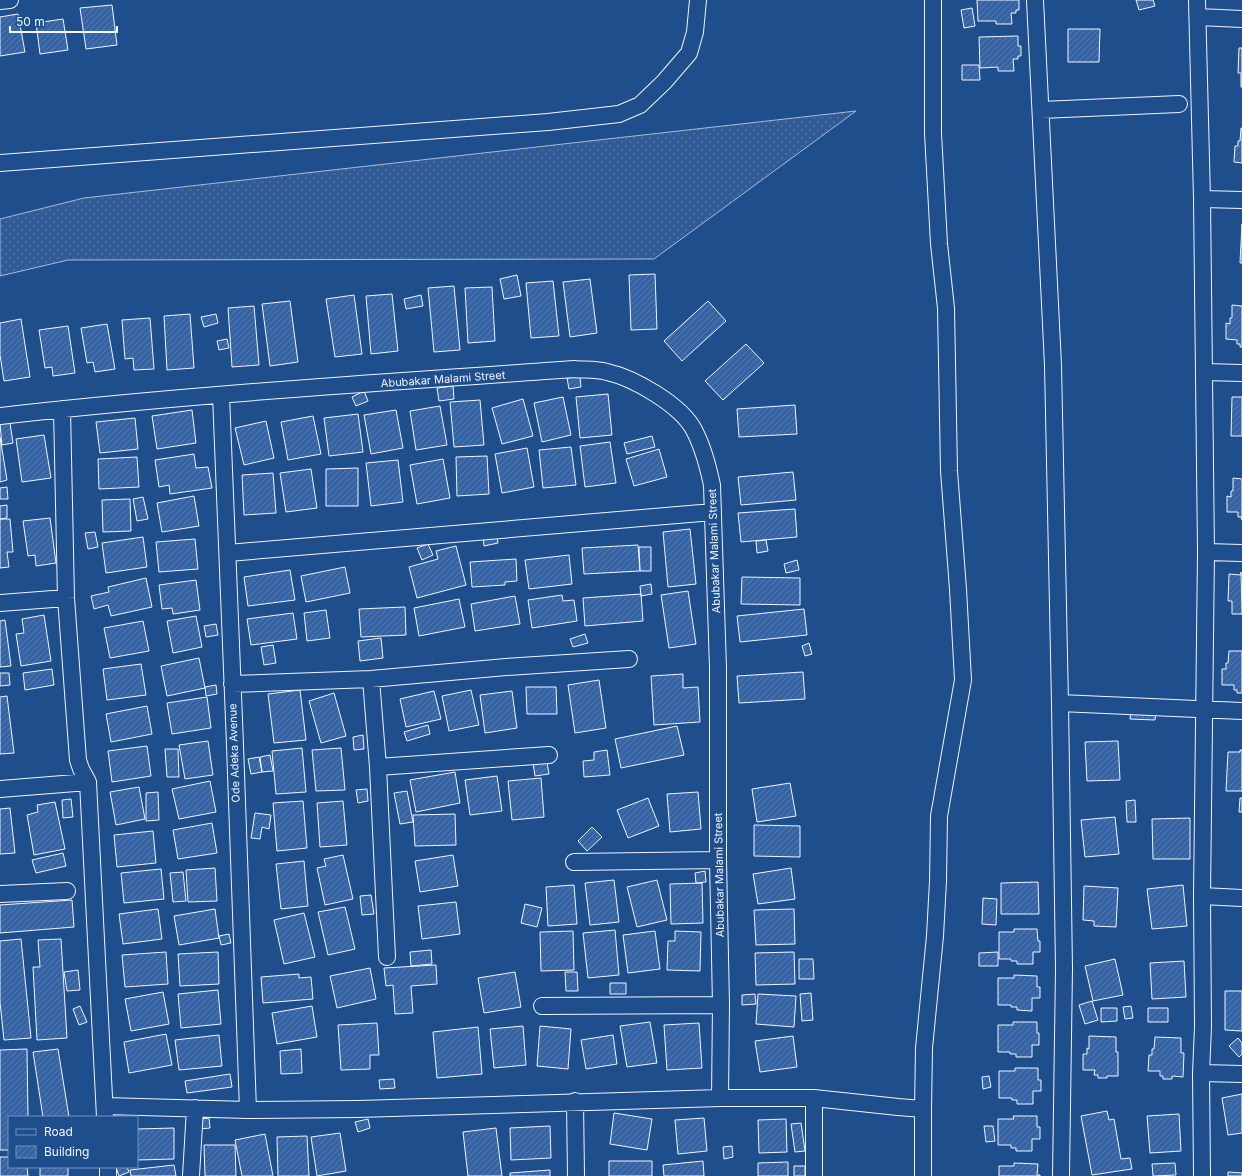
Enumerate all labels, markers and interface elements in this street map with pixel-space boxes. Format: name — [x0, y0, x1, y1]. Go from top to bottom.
scale bar — [10, 8, 117, 34]
text: 50 m — [16, 14, 45, 29]
street label: Abubakar Malami Street — [380, 368, 506, 390]
street label: Abubakar Malami Street — [705, 488, 723, 614]
street label: Ode Adeka Avenue — [225, 703, 243, 803]
street label: Abubakar Malami Street — [711, 812, 727, 937]
legend — [8, 1116, 138, 1168]
text: Road — [44, 1124, 73, 1139]
text: Building — [44, 1144, 89, 1159]

